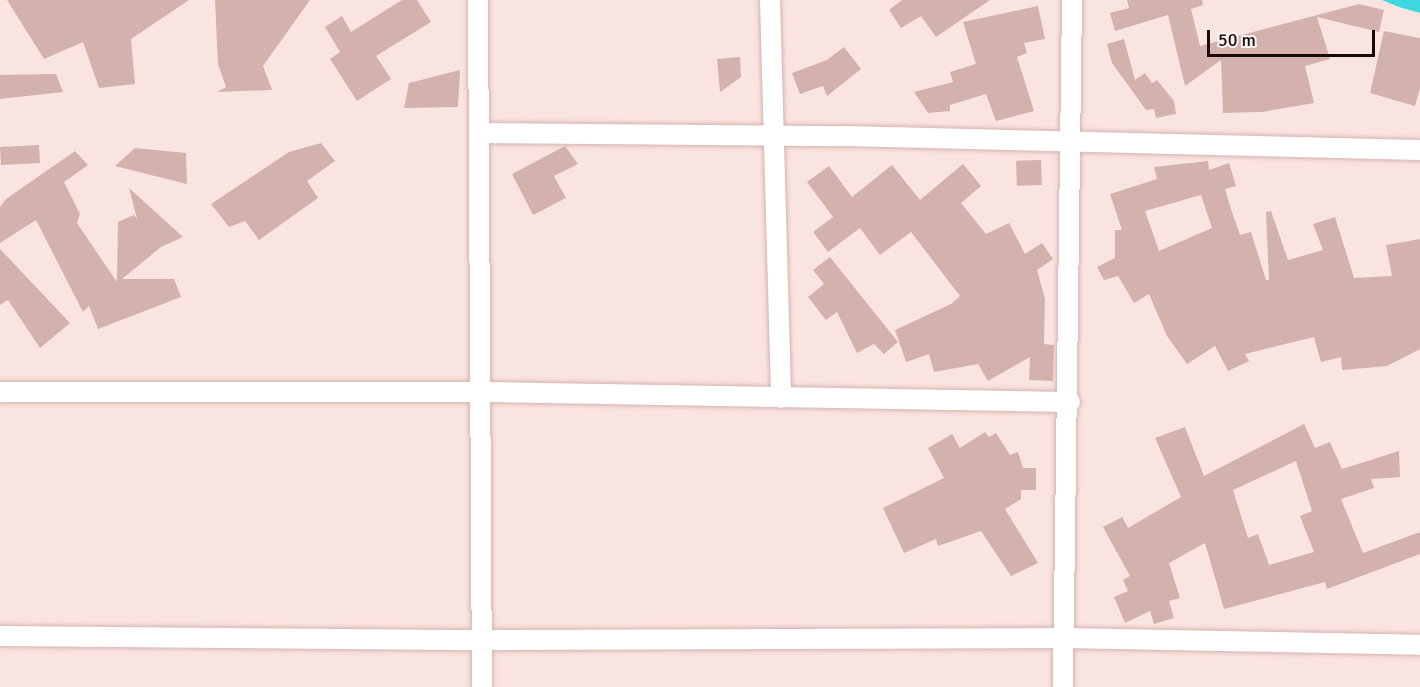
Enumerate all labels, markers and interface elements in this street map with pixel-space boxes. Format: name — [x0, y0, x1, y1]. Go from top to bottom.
scale bar — [1210, 18, 1378, 56]
text: 50 m — [1218, 29, 1256, 51]

